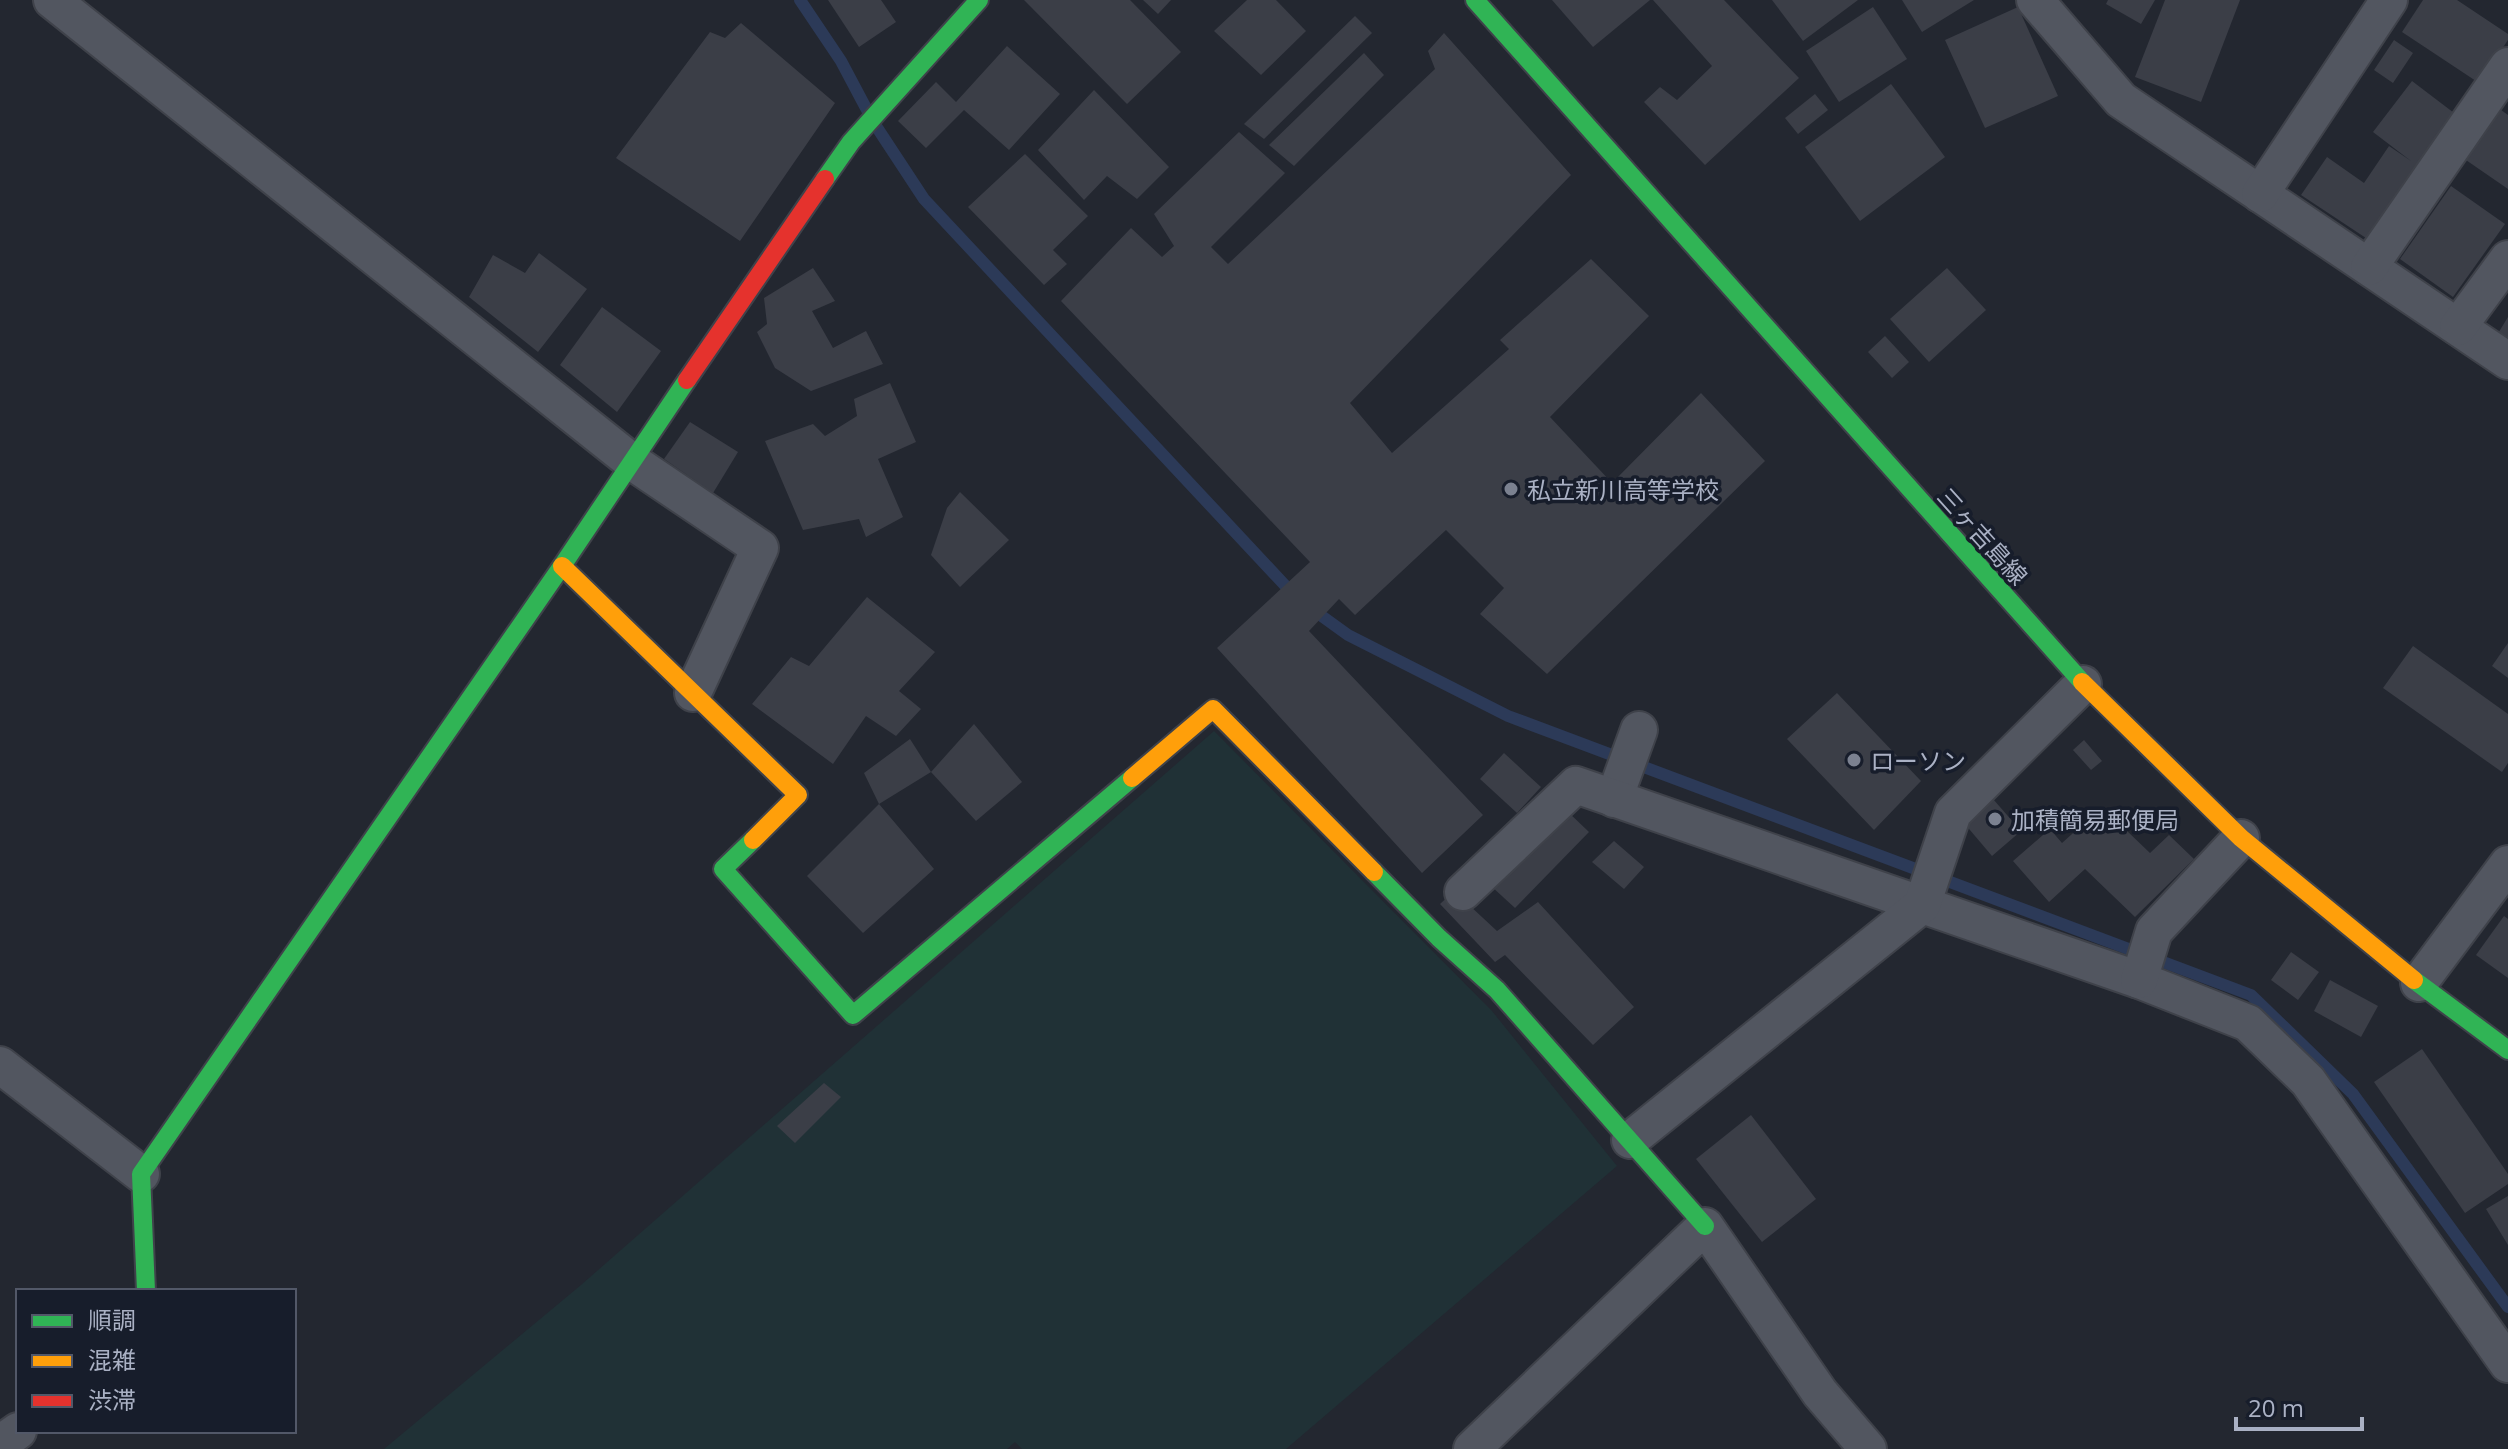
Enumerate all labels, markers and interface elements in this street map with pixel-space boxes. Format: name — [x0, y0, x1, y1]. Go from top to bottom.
place label: 私立新川高等学校 — [1527, 473, 1719, 506]
marker: 私立新川高等学校 — [1502, 480, 1520, 498]
street label: 三ヶ吉島線 — [1931, 480, 2035, 592]
place label: ローソン — [1870, 744, 1966, 777]
marker: ローソン — [1845, 751, 1863, 769]
place label: 加積簡易郵便局 — [2011, 803, 2179, 836]
marker: 加積簡易郵便局 — [1986, 810, 2004, 828]
legend — [16, 1289, 296, 1433]
text: 順調 — [88, 1303, 136, 1336]
text: 混雑 — [88, 1343, 136, 1376]
scale bar — [2236, 1381, 2362, 1431]
text: 渋滞 — [88, 1383, 136, 1416]
text: 20 m — [2248, 1391, 2304, 1424]

